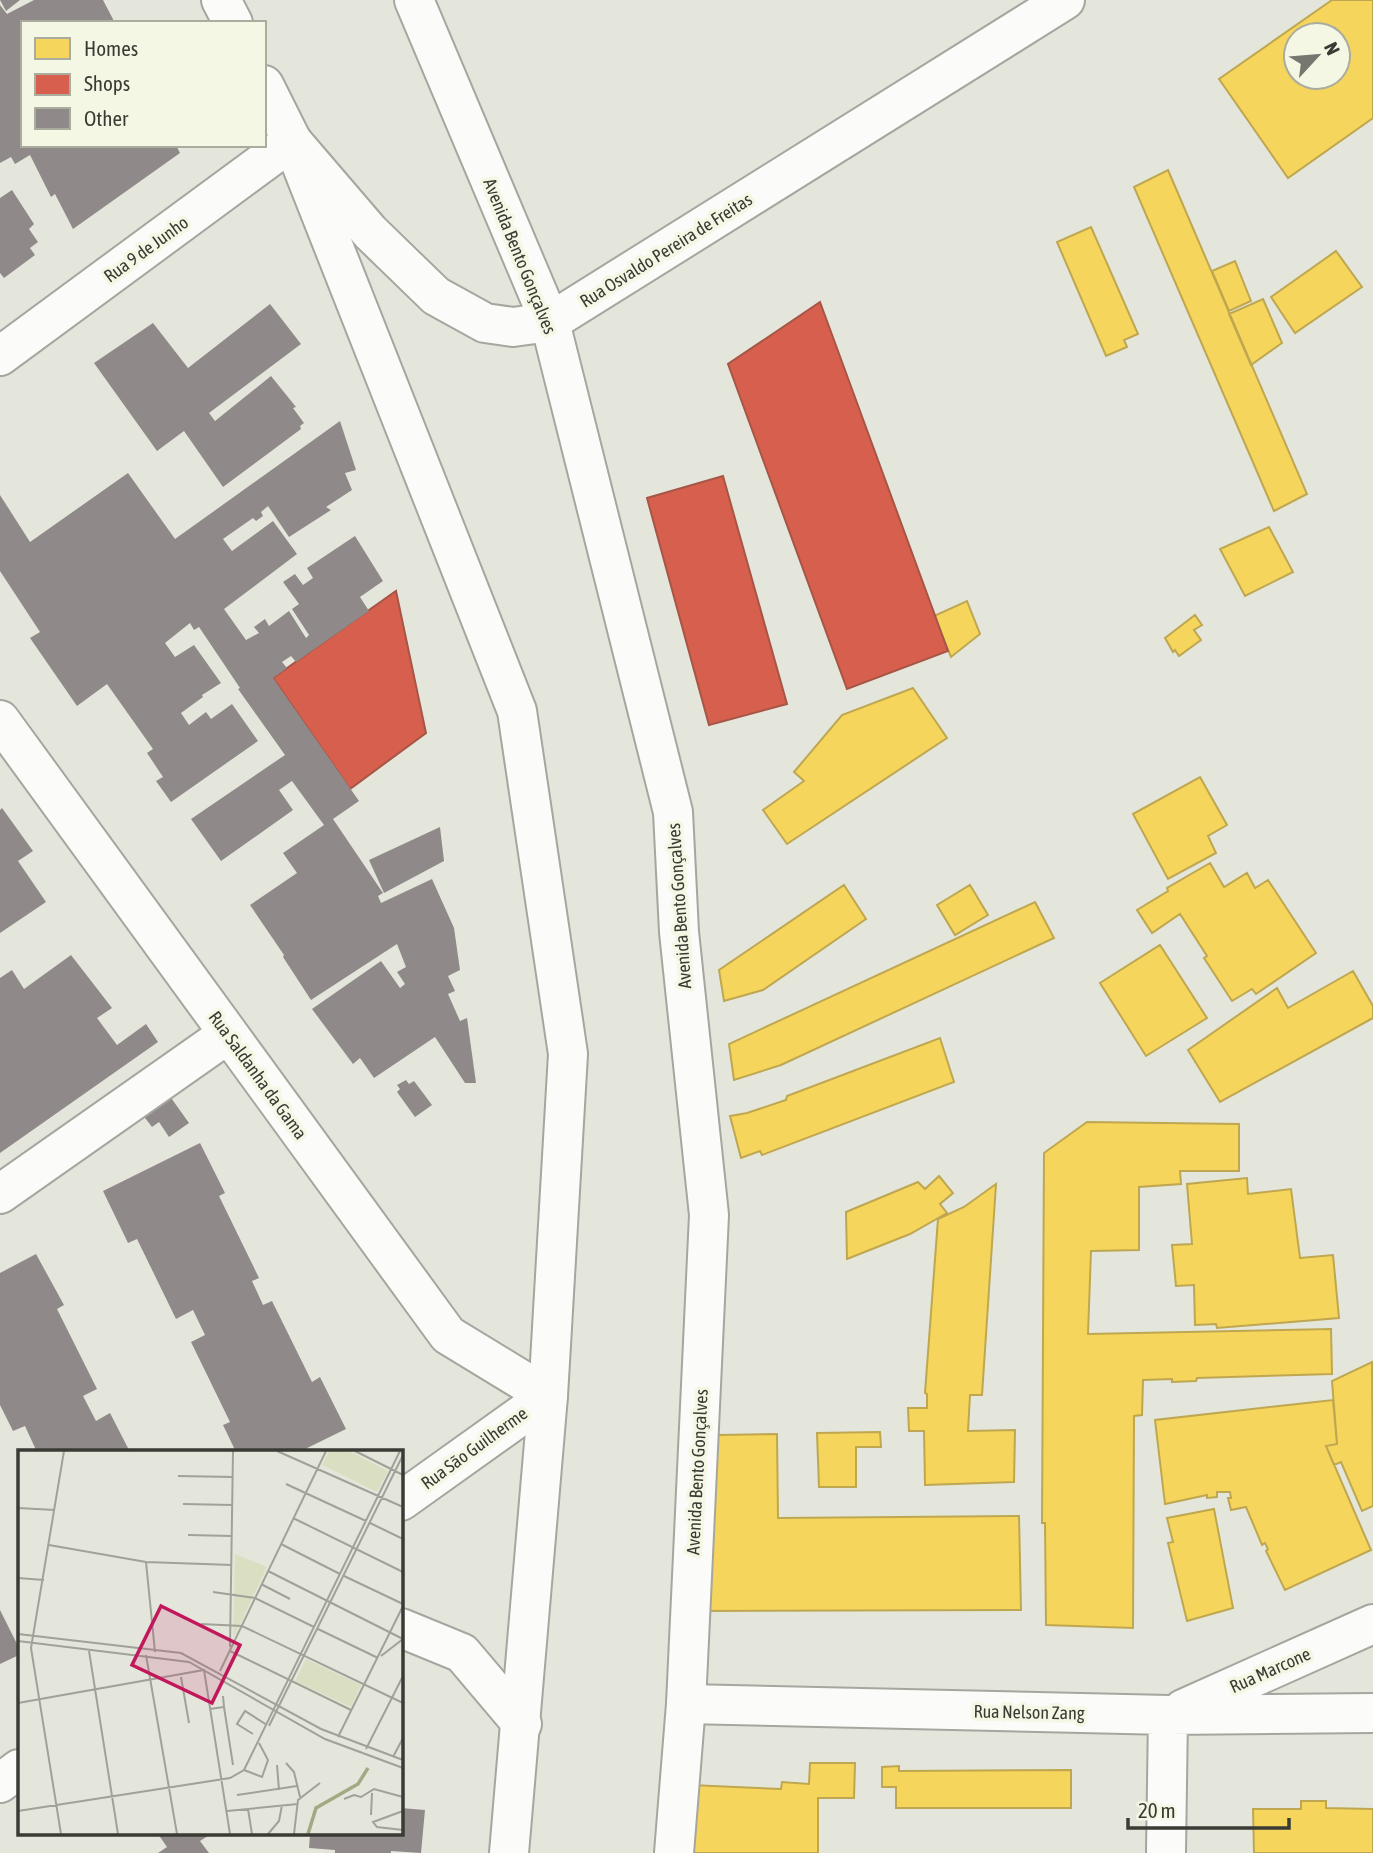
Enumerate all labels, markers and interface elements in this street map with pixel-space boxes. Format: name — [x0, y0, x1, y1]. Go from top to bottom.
legend — [21, 21, 266, 147]
north arrow — [1282, 21, 1352, 91]
text: Homes — [84, 36, 138, 60]
text: N — [1320, 39, 1345, 58]
text: Shops — [84, 71, 130, 95]
text: Other — [84, 106, 129, 130]
street label: Avenida Bento Gonçalves — [479, 175, 561, 337]
street label: Rua Osvaldo Pereira de Freitas — [576, 188, 756, 312]
street label: Rua 9 de Junho — [100, 211, 192, 287]
street label: Avenida Bento Gonçalves — [663, 822, 695, 990]
street label: Rua Saldanha da Gama — [205, 1007, 311, 1143]
street label: Avenida Bento Gonçalves — [682, 1389, 712, 1555]
street label: Rua São Guilherme — [417, 1403, 531, 1493]
inset map — [18, 1450, 402, 1836]
street label: Rua Marcone — [1226, 1643, 1314, 1697]
street label: Rua Nelson Zang — [973, 1701, 1085, 1723]
scale bar — [1128, 1786, 1289, 1830]
text: 20 m — [1138, 1798, 1176, 1822]

